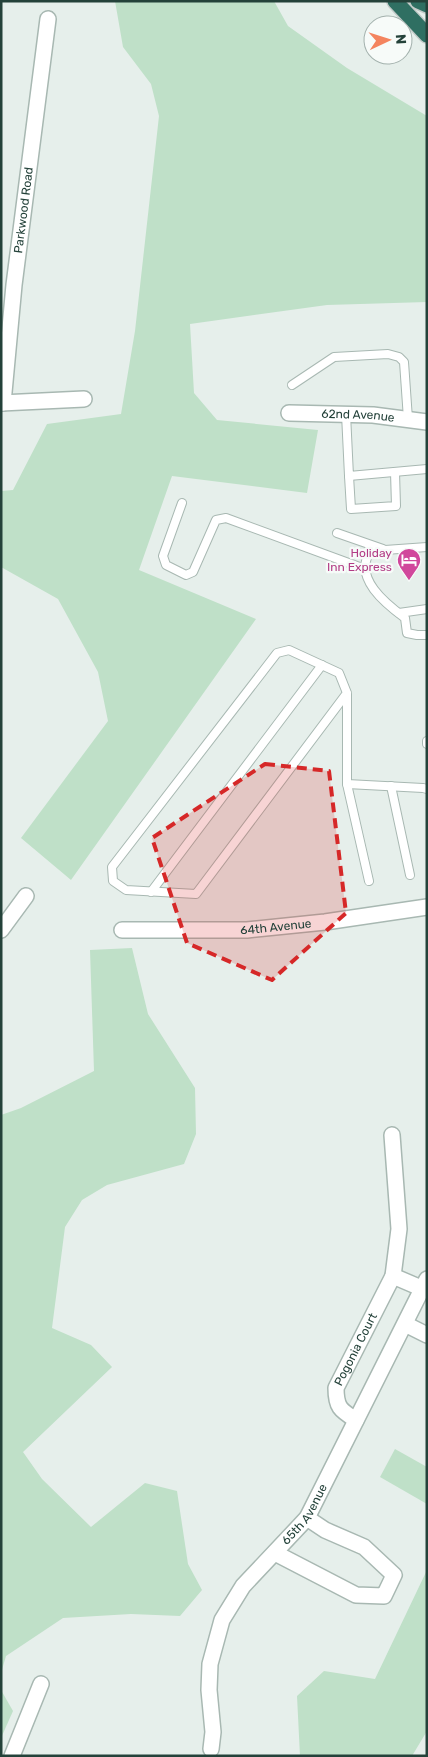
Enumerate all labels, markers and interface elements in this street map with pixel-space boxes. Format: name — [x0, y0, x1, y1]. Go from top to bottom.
north arrow — [363, 15, 413, 65]
text: N — [392, 34, 409, 45]
street label: Parkwood Road — [11, 166, 36, 254]
street label: 62nd Avenue — [321, 407, 396, 425]
place label: Holiday Inn Express — [327, 546, 392, 574]
hotel icon: Holiday Inn Express — [396, 547, 422, 581]
street label: 64th Avenue — [240, 916, 312, 937]
street label: Pogonia Court — [331, 1310, 380, 1388]
street label: 65th Avenue — [279, 1481, 330, 1547]

